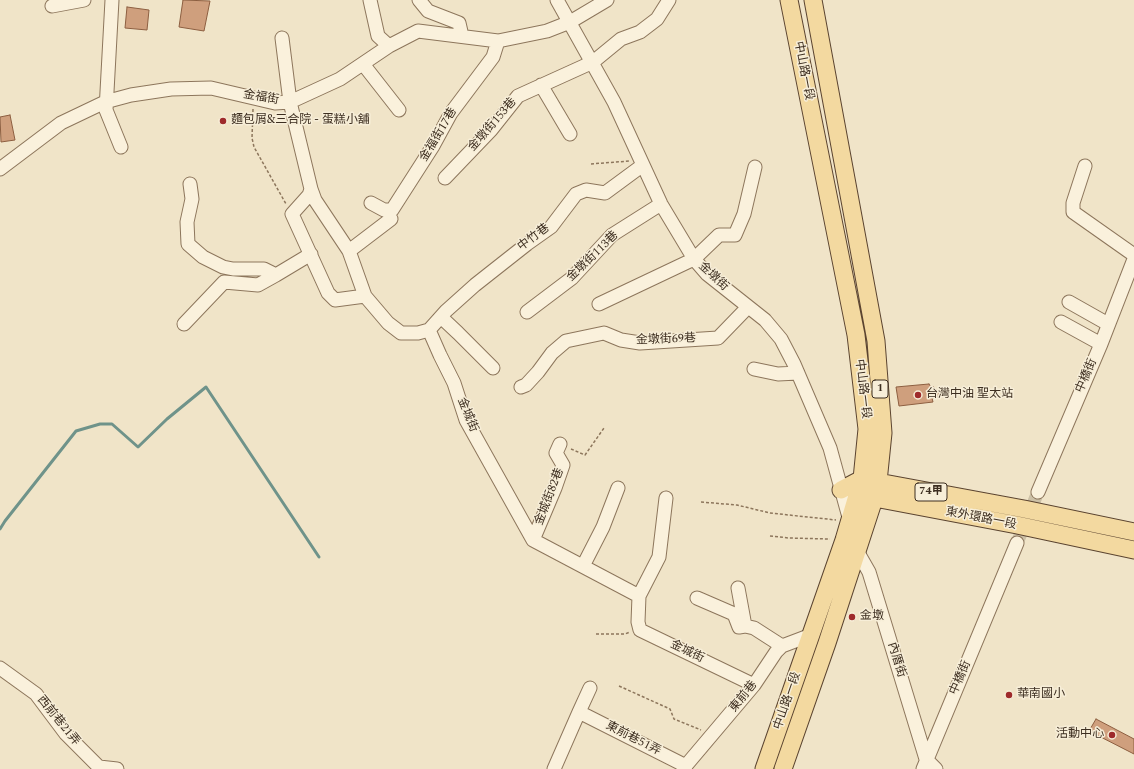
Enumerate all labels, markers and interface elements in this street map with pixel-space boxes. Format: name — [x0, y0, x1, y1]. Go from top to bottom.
street label: 中山路一段 — [790, 40, 816, 102]
street label: 金福街 — [242, 88, 280, 108]
street label: 金墩街153巷 — [466, 95, 520, 155]
street label: 金福街17巷 — [417, 106, 461, 164]
place label: 麵包屑&三合院 - 蛋糕小舖 — [231, 114, 370, 128]
marker: 麵包屑&三合院 - 蛋糕小舖 — [218, 116, 228, 126]
street label: 中竹巷 — [515, 221, 553, 255]
street label: 金墩街113巷 — [564, 229, 622, 285]
street label: 金墩街 — [695, 259, 731, 295]
street label: 金墩街69巷 — [636, 332, 696, 348]
street label: 中橋街 — [1073, 357, 1101, 395]
street label: 中山路一段 — [851, 358, 873, 420]
road number: 1 — [872, 380, 888, 398]
place label: 台灣中油 聖太站 — [926, 388, 1013, 402]
marker: 台灣中油 聖太站 — [913, 390, 923, 400]
street label: 金城街 — [454, 396, 480, 434]
street label: 金城街82巷 — [533, 466, 567, 528]
road number: 74甲 — [915, 483, 947, 501]
street label: 東外環路一段 — [944, 505, 1018, 533]
place label: 金墩 — [860, 610, 884, 624]
marker: 金墩 — [847, 612, 857, 622]
street label: 金城街 — [668, 638, 706, 666]
street label: 內厝街 — [884, 641, 908, 679]
street label: 中橋街 — [947, 659, 975, 697]
street label: 中山路一段 — [771, 670, 805, 732]
street label: 東前巷 — [727, 678, 761, 716]
place label: 華南國小 — [1017, 688, 1065, 702]
marker: 華南國小 — [1004, 690, 1014, 700]
street label: 西前巷21弄 — [34, 693, 82, 749]
street label: 東前巷51弄 — [603, 719, 663, 759]
place label: 活動中心 — [1056, 728, 1104, 742]
marker: 活動中心 — [1107, 730, 1117, 740]

